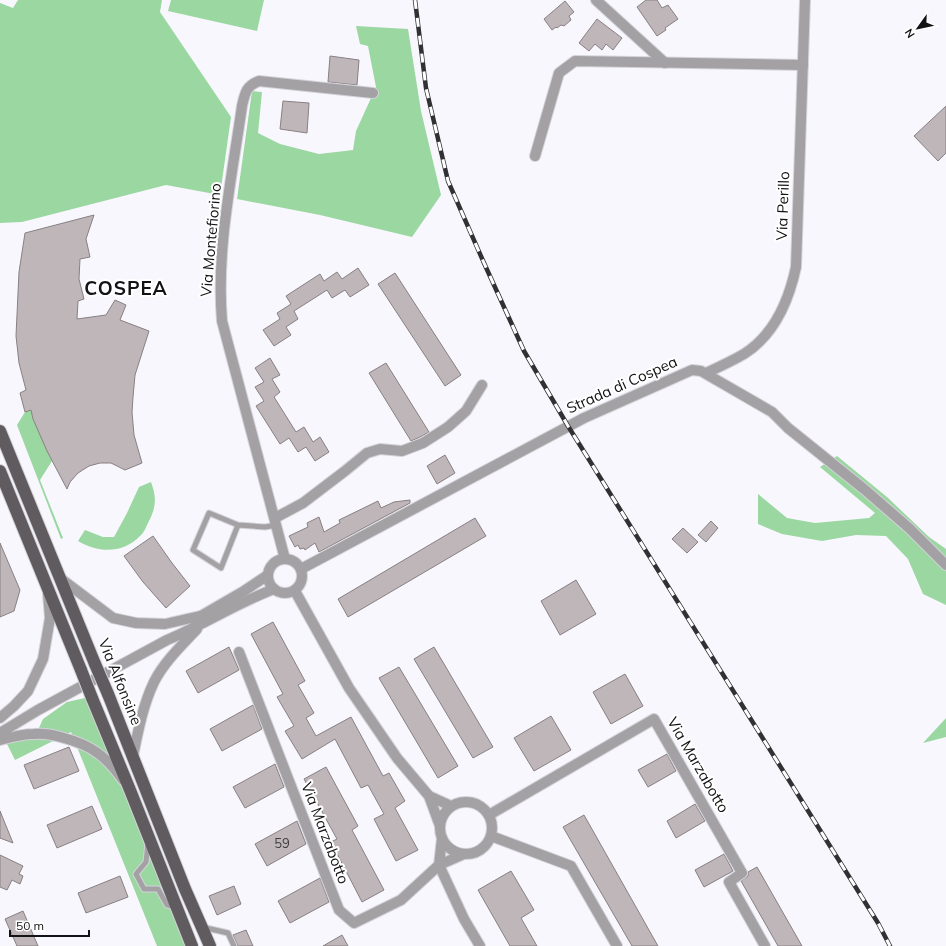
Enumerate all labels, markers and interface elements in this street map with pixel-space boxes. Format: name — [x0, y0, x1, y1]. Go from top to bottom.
north arrow — [898, 8, 938, 48]
text: N — [901, 26, 918, 41]
street label: Via Perillo — [772, 171, 793, 241]
street label: Via Montefiorino — [196, 182, 225, 298]
district label: COSPEA — [84, 276, 168, 300]
street label: Strada di Cospea — [563, 352, 680, 417]
street label: Via Alfonsine — [94, 636, 146, 728]
street label: Via Marzabotto — [663, 714, 733, 816]
street label: Via Marzabotto — [297, 779, 354, 886]
house number: 59 — [274, 835, 290, 851]
scale bar — [10, 912, 89, 938]
text: 50 m — [16, 918, 44, 933]

